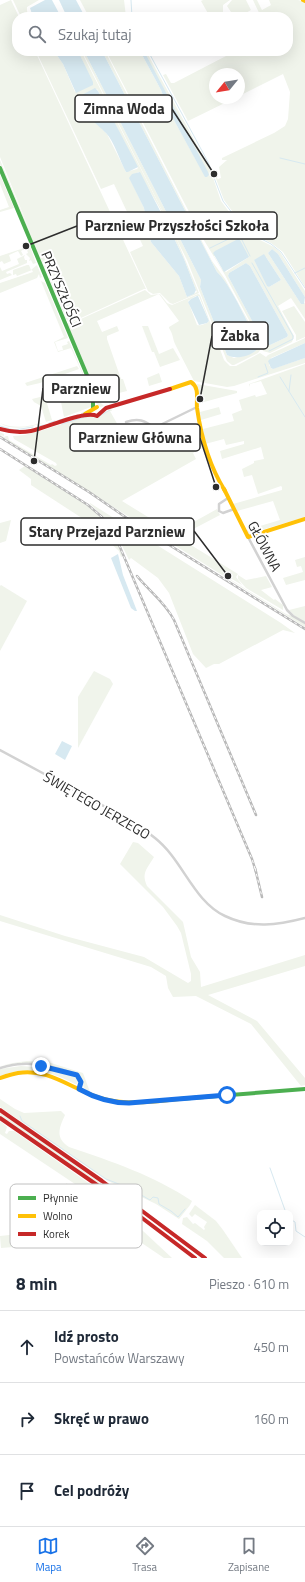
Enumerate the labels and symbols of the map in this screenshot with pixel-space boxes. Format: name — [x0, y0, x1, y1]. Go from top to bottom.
north arrow — [209, 68, 245, 104]
callout: Zimna Woda — [75, 95, 172, 122]
text: Zimna Woda — [83, 97, 165, 120]
callout: Parzniew Przyszłości Szkoła — [77, 212, 277, 239]
text: Parzniew Przyszłości Szkoła — [85, 214, 270, 237]
street label: PRZYSZŁOŚCI — [36, 248, 88, 330]
callout: Żabka — [212, 322, 268, 349]
text: Żabka — [220, 324, 260, 347]
callout: Parzniew — [43, 375, 119, 402]
text: Parzniew — [51, 377, 112, 400]
callout: Parzniew Główna — [70, 424, 200, 451]
text: Parzniew Główna — [78, 426, 192, 449]
street label: GŁÓWNA — [243, 517, 287, 576]
callout: Stary Przejazd Parzniew — [21, 518, 194, 545]
text: Stary Przejazd Parzniew — [29, 520, 186, 543]
street label: ŚWIĘTEGO JERZEGO — [40, 766, 154, 844]
route end — [32, 1057, 50, 1075]
route start — [218, 1086, 236, 1104]
legend — [10, 1184, 142, 1248]
text: Płynnie — [43, 1190, 78, 1206]
text: Wolno — [43, 1208, 73, 1224]
text: Korek — [43, 1226, 70, 1242]

